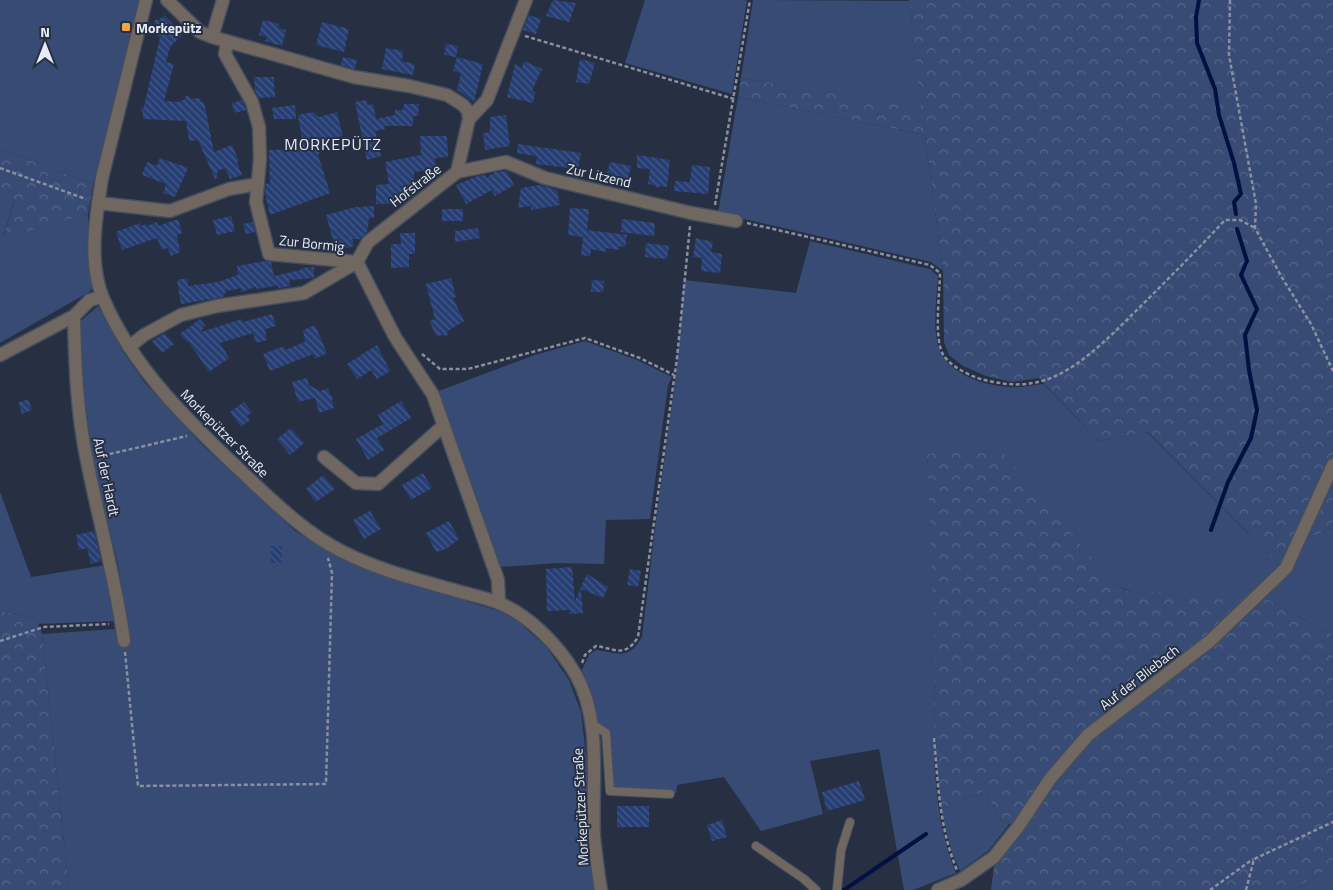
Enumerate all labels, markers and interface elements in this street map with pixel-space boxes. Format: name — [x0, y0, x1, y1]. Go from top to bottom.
place label: Morkepütz — [136, 17, 202, 38]
north arrow — [20, 20, 70, 70]
text: N — [40, 21, 50, 42]
marker: Morkepütz — [120, 21, 132, 33]
district label: MORKEPÜTZ — [284, 132, 382, 156]
street label: Zur Litzend — [565, 157, 633, 193]
street label: Hofstraße — [385, 158, 445, 212]
street label: Zur Bormig — [278, 229, 346, 257]
street label: Morkepützer Straße — [176, 384, 274, 482]
street label: Auf der Hardt — [88, 436, 126, 518]
street label: Auf der Bliebach — [1095, 639, 1183, 715]
street label: Morkepützer Straße — [566, 748, 594, 866]

